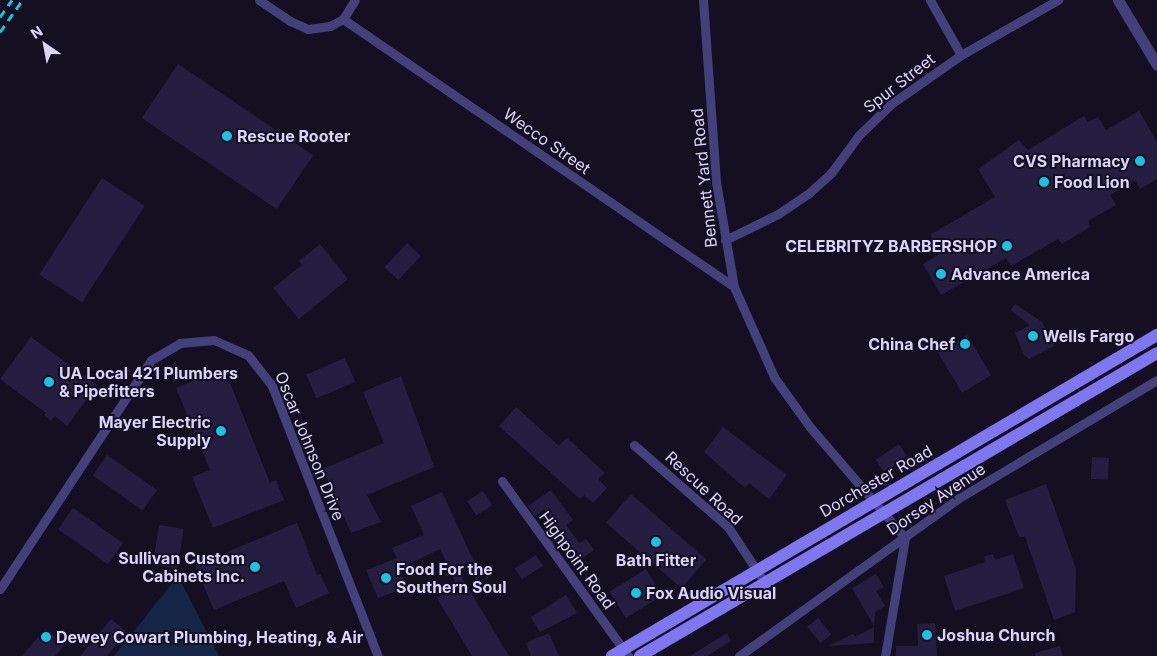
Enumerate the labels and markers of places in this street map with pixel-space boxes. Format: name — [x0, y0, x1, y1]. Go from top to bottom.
place label: Rescue Rooter — [237, 126, 350, 146]
marker: Rescue Rooter — [221, 130, 233, 142]
place label: CVS Pharmacy — [1013, 151, 1130, 171]
marker: CVS Pharmacy — [1134, 155, 1146, 167]
place label: Food Lion — [1054, 172, 1130, 192]
marker: Food Lion — [1038, 176, 1050, 188]
place label: CELEBRITYZ BARBERSHOP — [785, 236, 997, 256]
marker: CELEBRITYZ BARBERSHOP — [1001, 240, 1013, 252]
place label: Advance America — [951, 264, 1090, 284]
marker: Advance America — [935, 268, 947, 280]
place label: Wells Fargo — [1043, 326, 1134, 346]
marker: Wells Fargo — [1027, 330, 1039, 342]
place label: China Chef — [868, 334, 955, 354]
marker: China Chef — [959, 338, 971, 350]
place label: UA Local 421 Plumbers & Pipefitters — [59, 363, 238, 401]
marker: UA Local 421 Plumbers & Pipefitters — [43, 376, 55, 388]
place label: Mayer Electric Supply — [99, 412, 211, 450]
marker: Mayer Electric Supply — [215, 425, 227, 437]
marker: Bath Fitter — [650, 536, 662, 548]
place label: Sullivan Custom Cabinets Inc. — [118, 548, 245, 586]
place label: Bath Fitter — [616, 550, 696, 570]
place label: Food For the Southern Soul — [396, 559, 507, 597]
marker: Sullivan Custom Cabinets Inc. — [249, 561, 261, 573]
marker: Food For the Southern Soul — [380, 572, 392, 584]
place label: Fox Audio Visual — [646, 583, 776, 603]
marker: Fox Audio Visual — [630, 587, 642, 599]
place label: Joshua Church — [937, 625, 1055, 645]
place label: Dewey Cowart Plumbing, Heating, & Air — [56, 627, 364, 647]
marker: Joshua Church — [921, 629, 933, 641]
marker: Dewey Cowart Plumbing, Heating, & Air — [40, 631, 52, 643]

